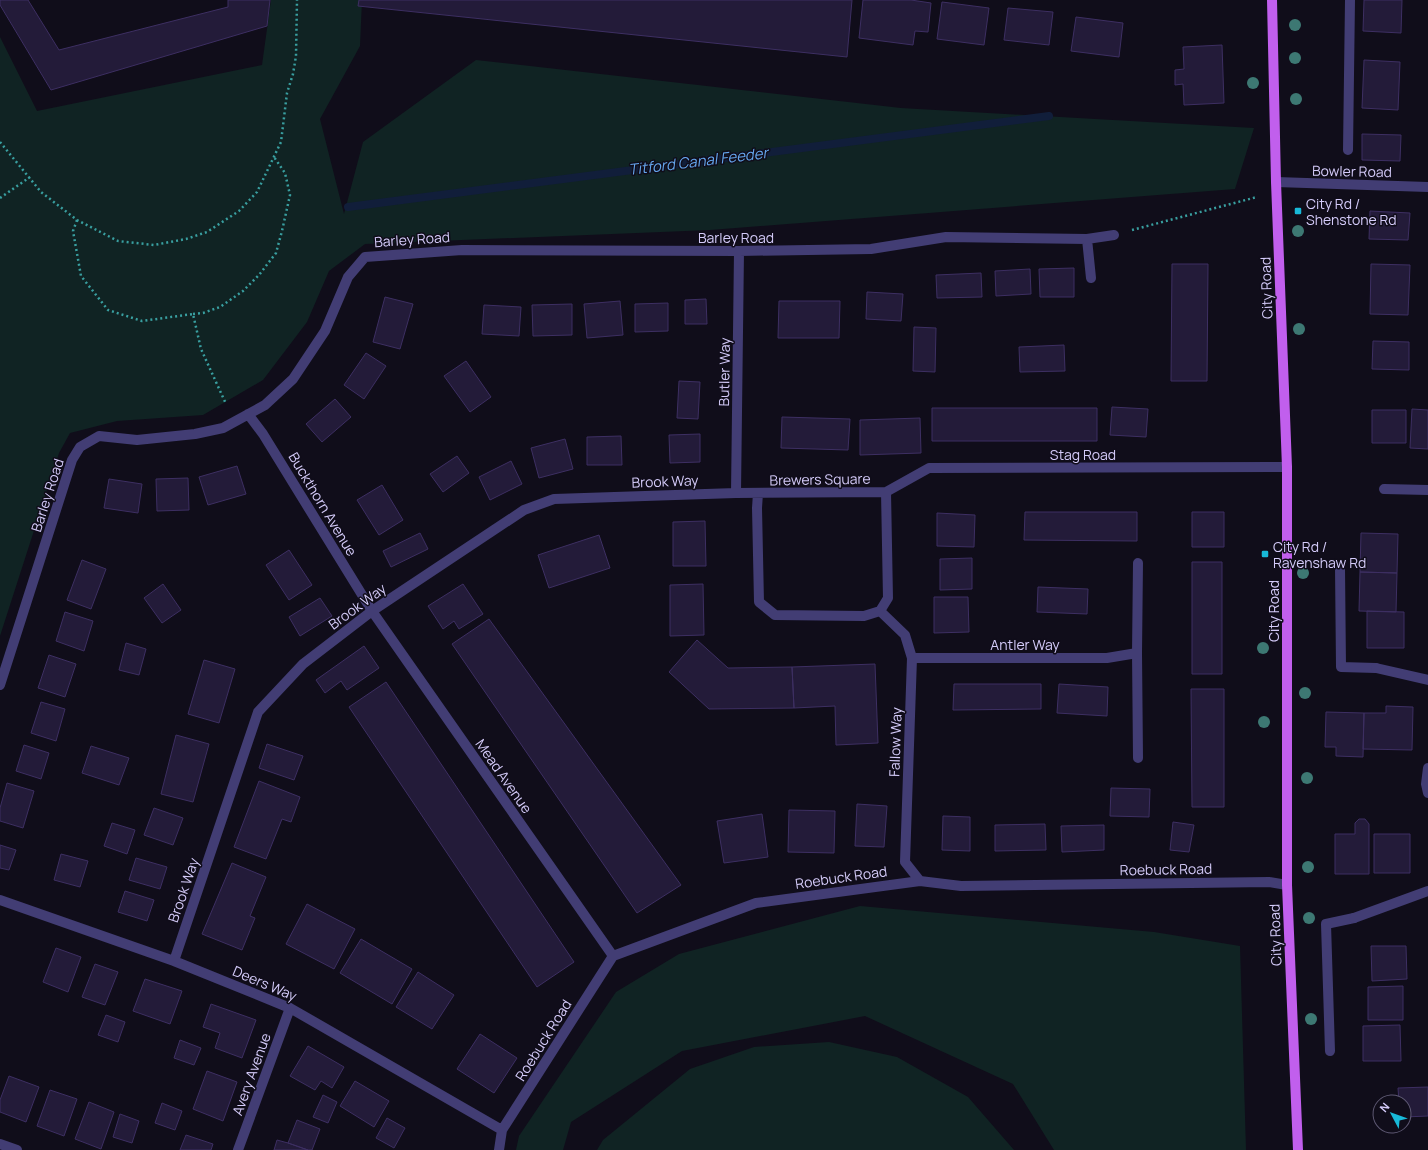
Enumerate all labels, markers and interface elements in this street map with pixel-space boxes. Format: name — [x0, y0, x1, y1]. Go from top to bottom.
water label: Titford Canal Feeder — [627, 142, 771, 180]
street label: Bowler Road — [1312, 161, 1392, 181]
place label: City Rd / Shenstone Rd — [1306, 194, 1397, 229]
marker: City Rd / Shenstone Rd — [1293, 206, 1303, 216]
street label: Barley Road — [373, 227, 451, 251]
street label: Barley Road — [698, 228, 774, 247]
street label: City Road — [1255, 257, 1277, 319]
street label: Butler Way — [714, 337, 734, 407]
street label: Stag Road — [1050, 445, 1116, 464]
street label: Buckthorn Avenue — [284, 449, 362, 559]
street label: Barley Road — [26, 456, 68, 534]
street label: Brewers Square — [769, 469, 871, 489]
street label: Brook Way — [631, 470, 699, 492]
place label: City Rd / Ravenshaw Rd — [1273, 537, 1366, 572]
marker: City Rd / Ravenshaw Rd — [1260, 549, 1270, 559]
street label: Brook Way — [324, 578, 390, 633]
street label: City Road — [1264, 580, 1283, 642]
street label: Antler Way — [990, 635, 1060, 654]
street label: Fallow Way — [884, 706, 906, 777]
street label: Mead Avenue — [471, 735, 537, 817]
street label: Brook Way — [163, 855, 203, 925]
street label: Roebuck Road — [1120, 859, 1212, 879]
street label: Roebuck Road — [794, 861, 888, 893]
street label: City Road — [1264, 904, 1286, 966]
street label: Deers Way — [230, 961, 301, 1005]
street label: Roebuck Road — [510, 996, 576, 1084]
street label: Avery Avenue — [227, 1030, 275, 1118]
north arrow — [1372, 1094, 1412, 1134]
text: N — [1376, 1099, 1392, 1115]

